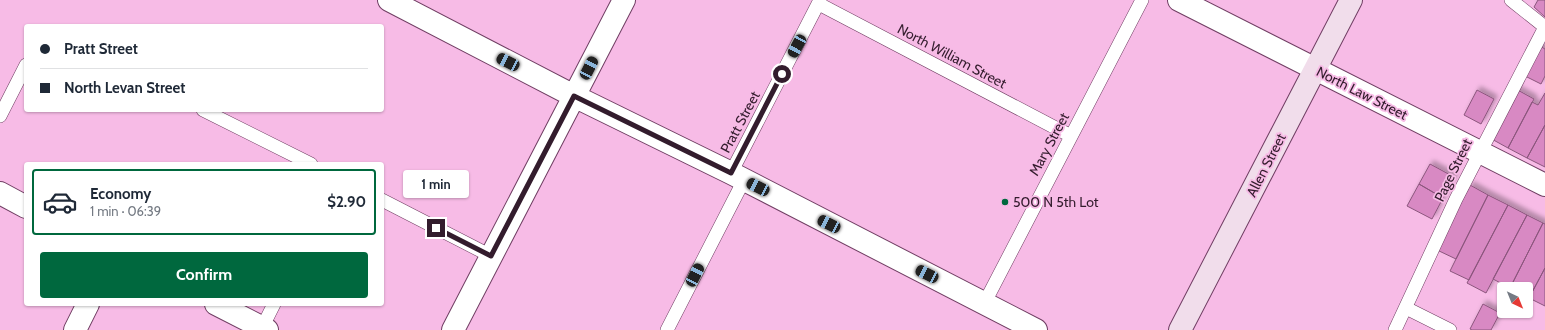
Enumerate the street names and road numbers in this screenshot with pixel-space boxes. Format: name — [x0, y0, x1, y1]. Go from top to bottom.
street label: North William Street — [894, 20, 1010, 93]
street label: North Law Street — [1313, 62, 1411, 124]
street label: Pratt Street — [716, 88, 764, 156]
street label: Mary Street — [1025, 109, 1073, 179]
street label: Allen Street — [1242, 130, 1290, 200]
street label: Page Street — [1430, 135, 1476, 204]

